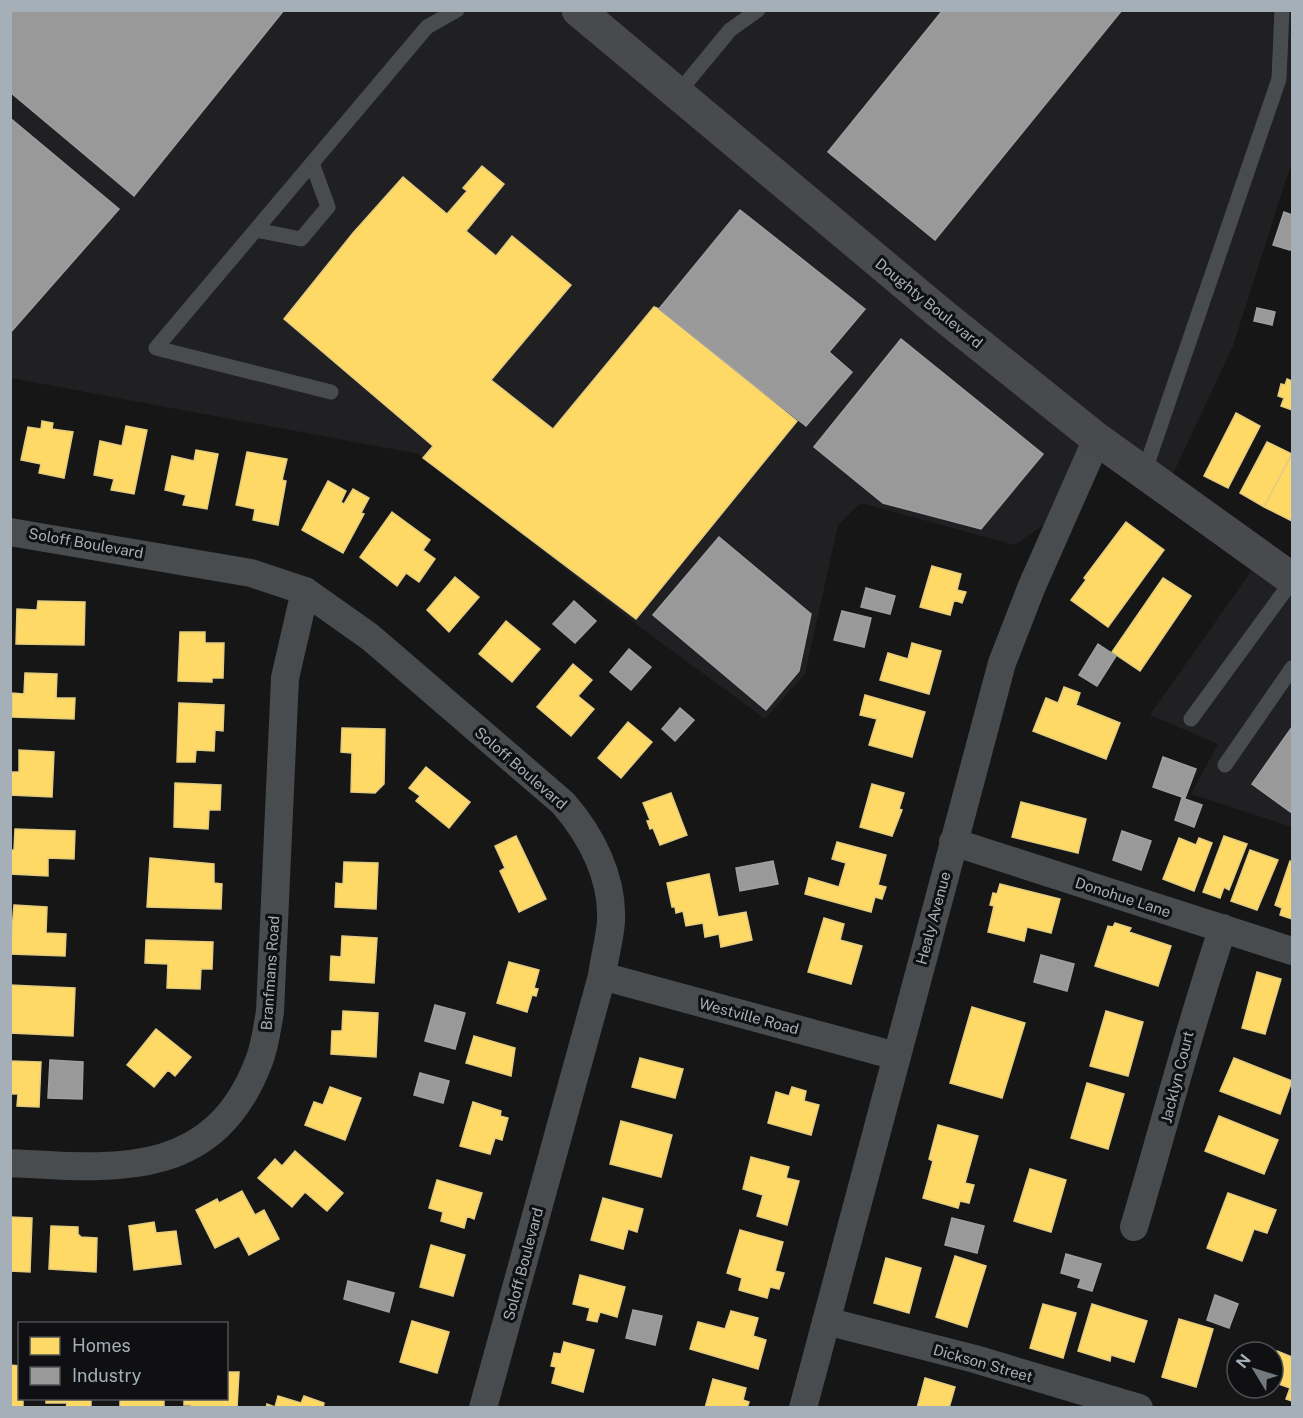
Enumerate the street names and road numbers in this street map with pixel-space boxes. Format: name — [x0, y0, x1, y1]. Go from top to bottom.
street label: Doughty Boulevard — [872, 255, 986, 351]
street label: Soloff Boulevard — [27, 525, 145, 561]
street label: Soloff Boulevard — [472, 723, 570, 813]
street label: Healy Avenue — [912, 870, 954, 966]
street label: Donohue Lane — [1073, 874, 1173, 920]
street label: Branfmans Road — [258, 915, 282, 1031]
street label: Westville Road — [697, 994, 801, 1038]
street label: Jacklyn Court — [1157, 1029, 1197, 1125]
street label: Soloff Boulevard — [500, 1206, 546, 1322]
street label: Dickson Street — [931, 1341, 1035, 1385]

